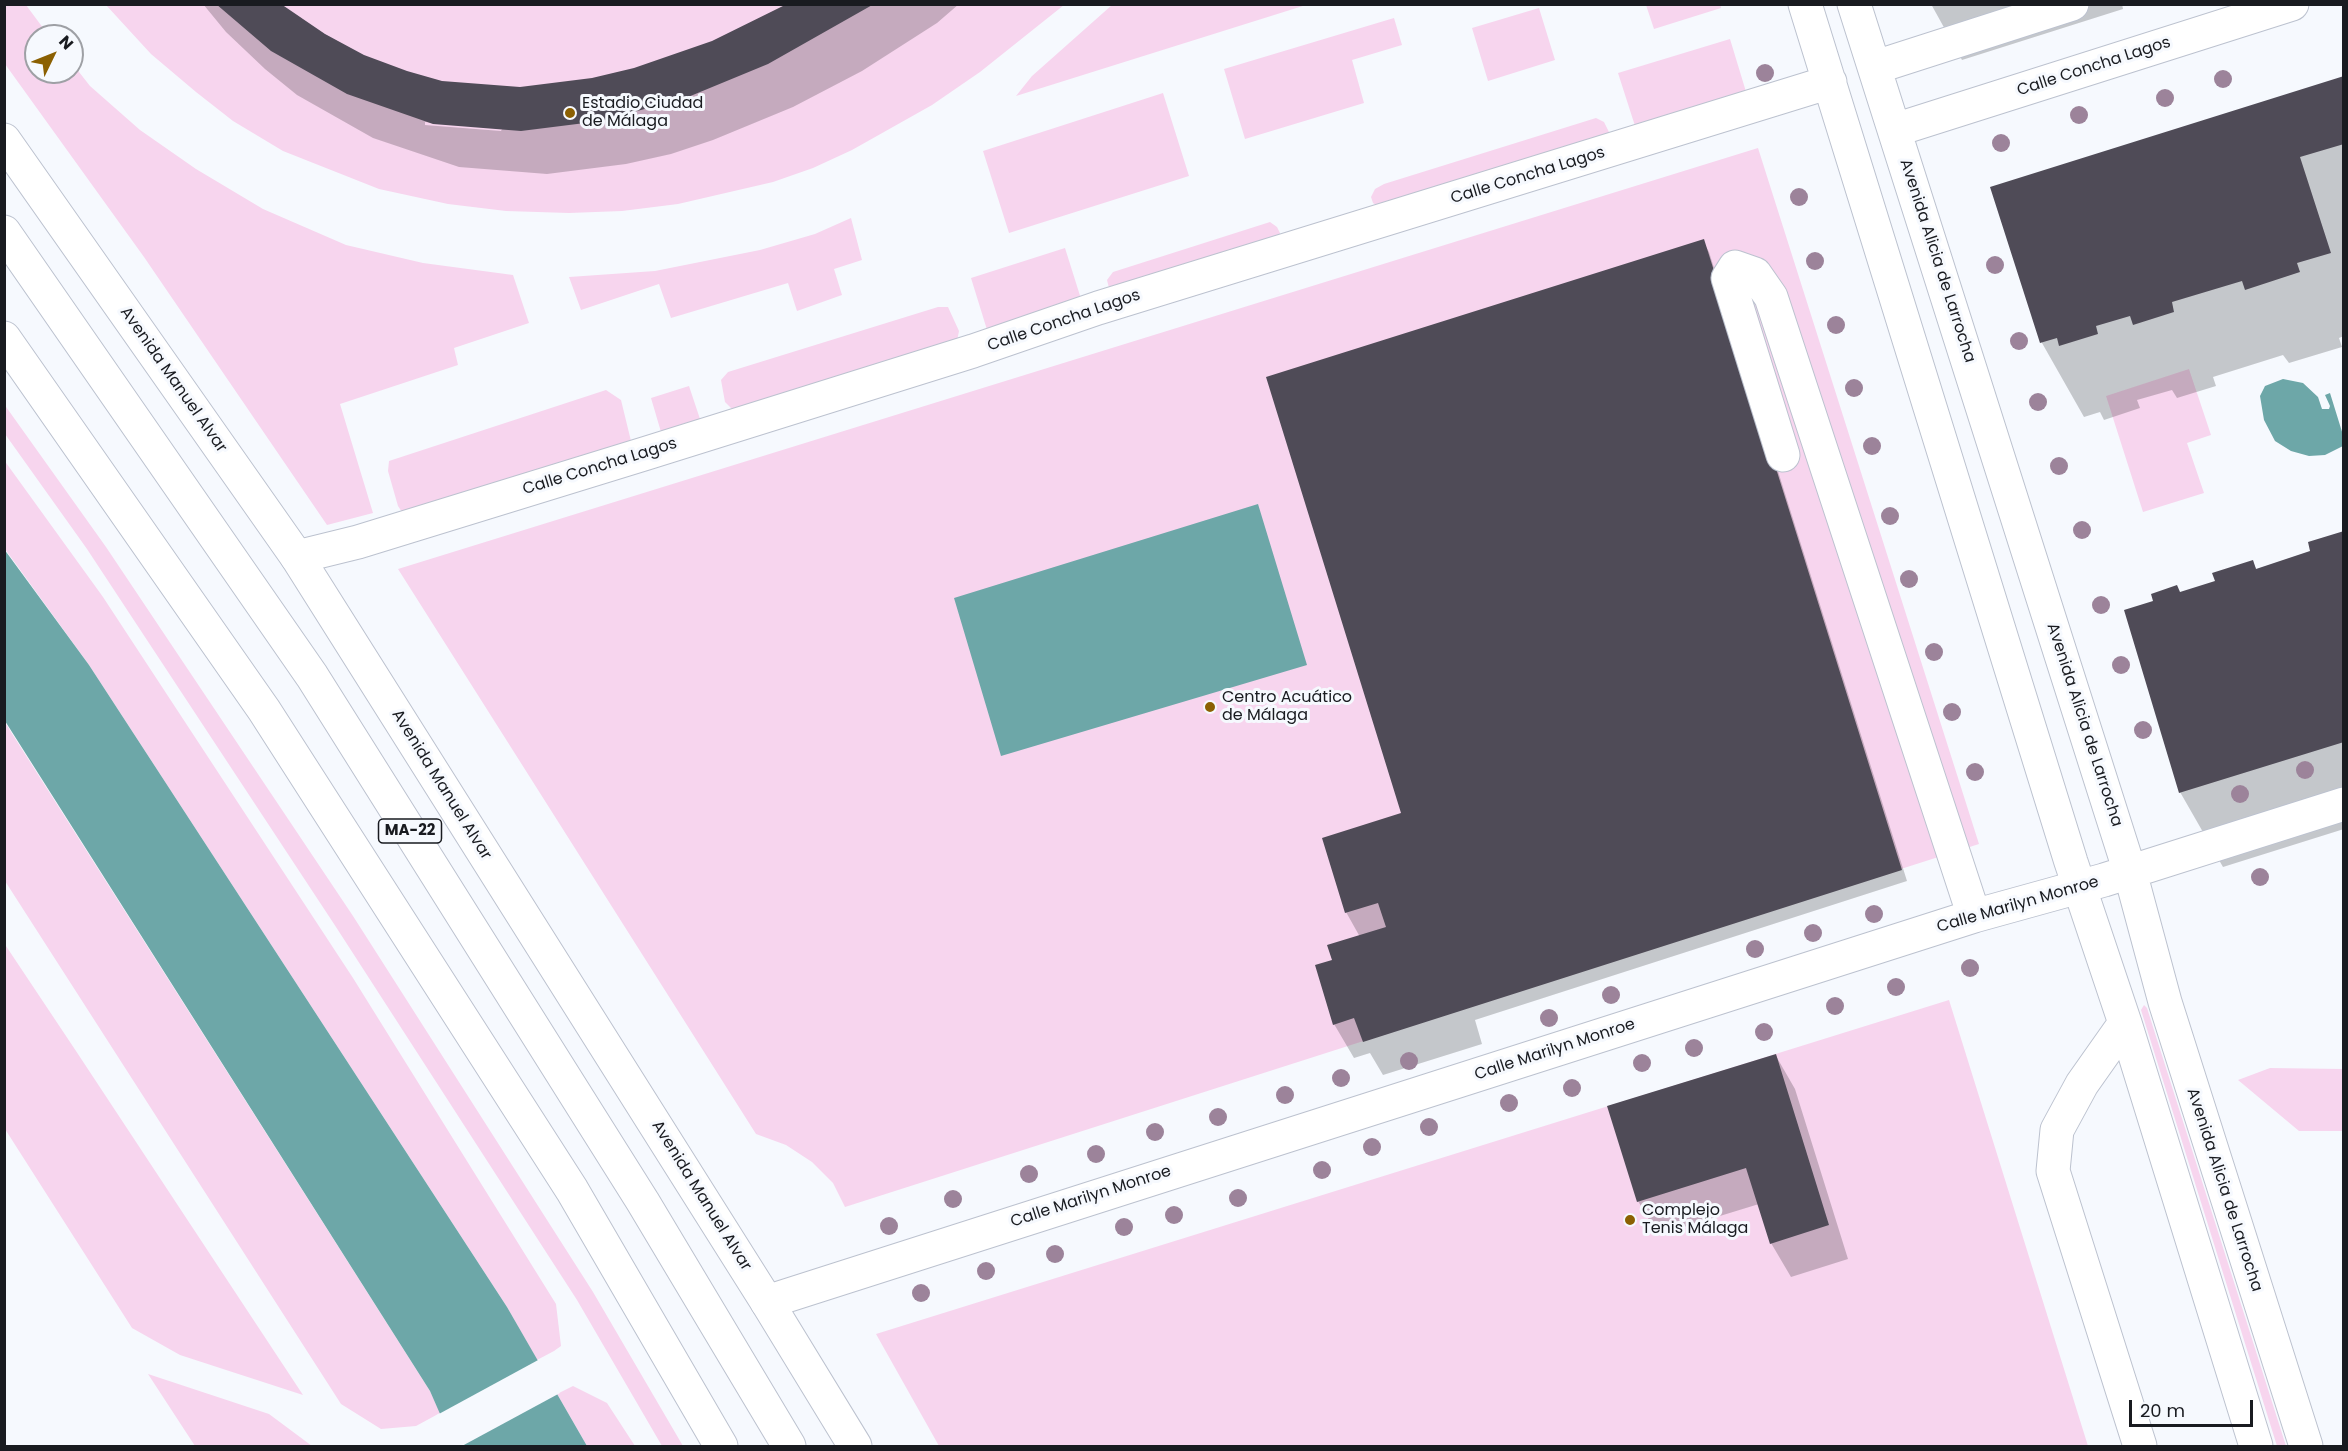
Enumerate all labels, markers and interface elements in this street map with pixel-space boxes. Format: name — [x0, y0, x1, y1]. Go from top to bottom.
north arrow — [24, 24, 84, 84]
text: N — [54, 30, 79, 55]
street label: Calle Concha Lagos — [2015, 33, 2173, 101]
place label: Estadio Ciudad de Málaga — [582, 94, 703, 132]
marker: Estadio Ciudad de Málaga — [563, 106, 577, 120]
street label: Calle Concha Lagos — [1449, 143, 1607, 209]
street label: Avenida Alicia de Larrocha — [1895, 157, 1979, 365]
street label: Calle Concha Lagos — [985, 286, 1143, 356]
street label: Avenida Manuel Alvar — [115, 303, 231, 457]
street label: Calle Concha Lagos — [521, 434, 679, 500]
street label: Avenida Alicia de Larrocha — [2042, 621, 2126, 829]
place label: Centro Acuático de Málaga — [1222, 688, 1352, 726]
marker: Centro Acuático de Málaga — [1203, 700, 1217, 714]
street label: Avenida Manuel Alvar — [387, 706, 495, 864]
road number: MA-22 — [378, 819, 442, 843]
street label: Calle Marilyn Monroe — [1935, 873, 2101, 937]
street label: Calle Marilyn Monroe — [1472, 1015, 1638, 1085]
street label: Avenida Alicia de Larrocha — [2182, 1086, 2266, 1294]
street label: Avenida Manuel Alvar — [647, 1117, 755, 1275]
street label: Calle Marilyn Monroe — [1008, 1162, 1174, 1232]
place label: Complejo Tenis Málaga — [1642, 1201, 1748, 1239]
marker: Complejo Tenis Málaga — [1623, 1213, 1637, 1227]
scale bar — [2132, 1388, 2256, 1426]
text: 20 m — [2140, 1398, 2185, 1423]

